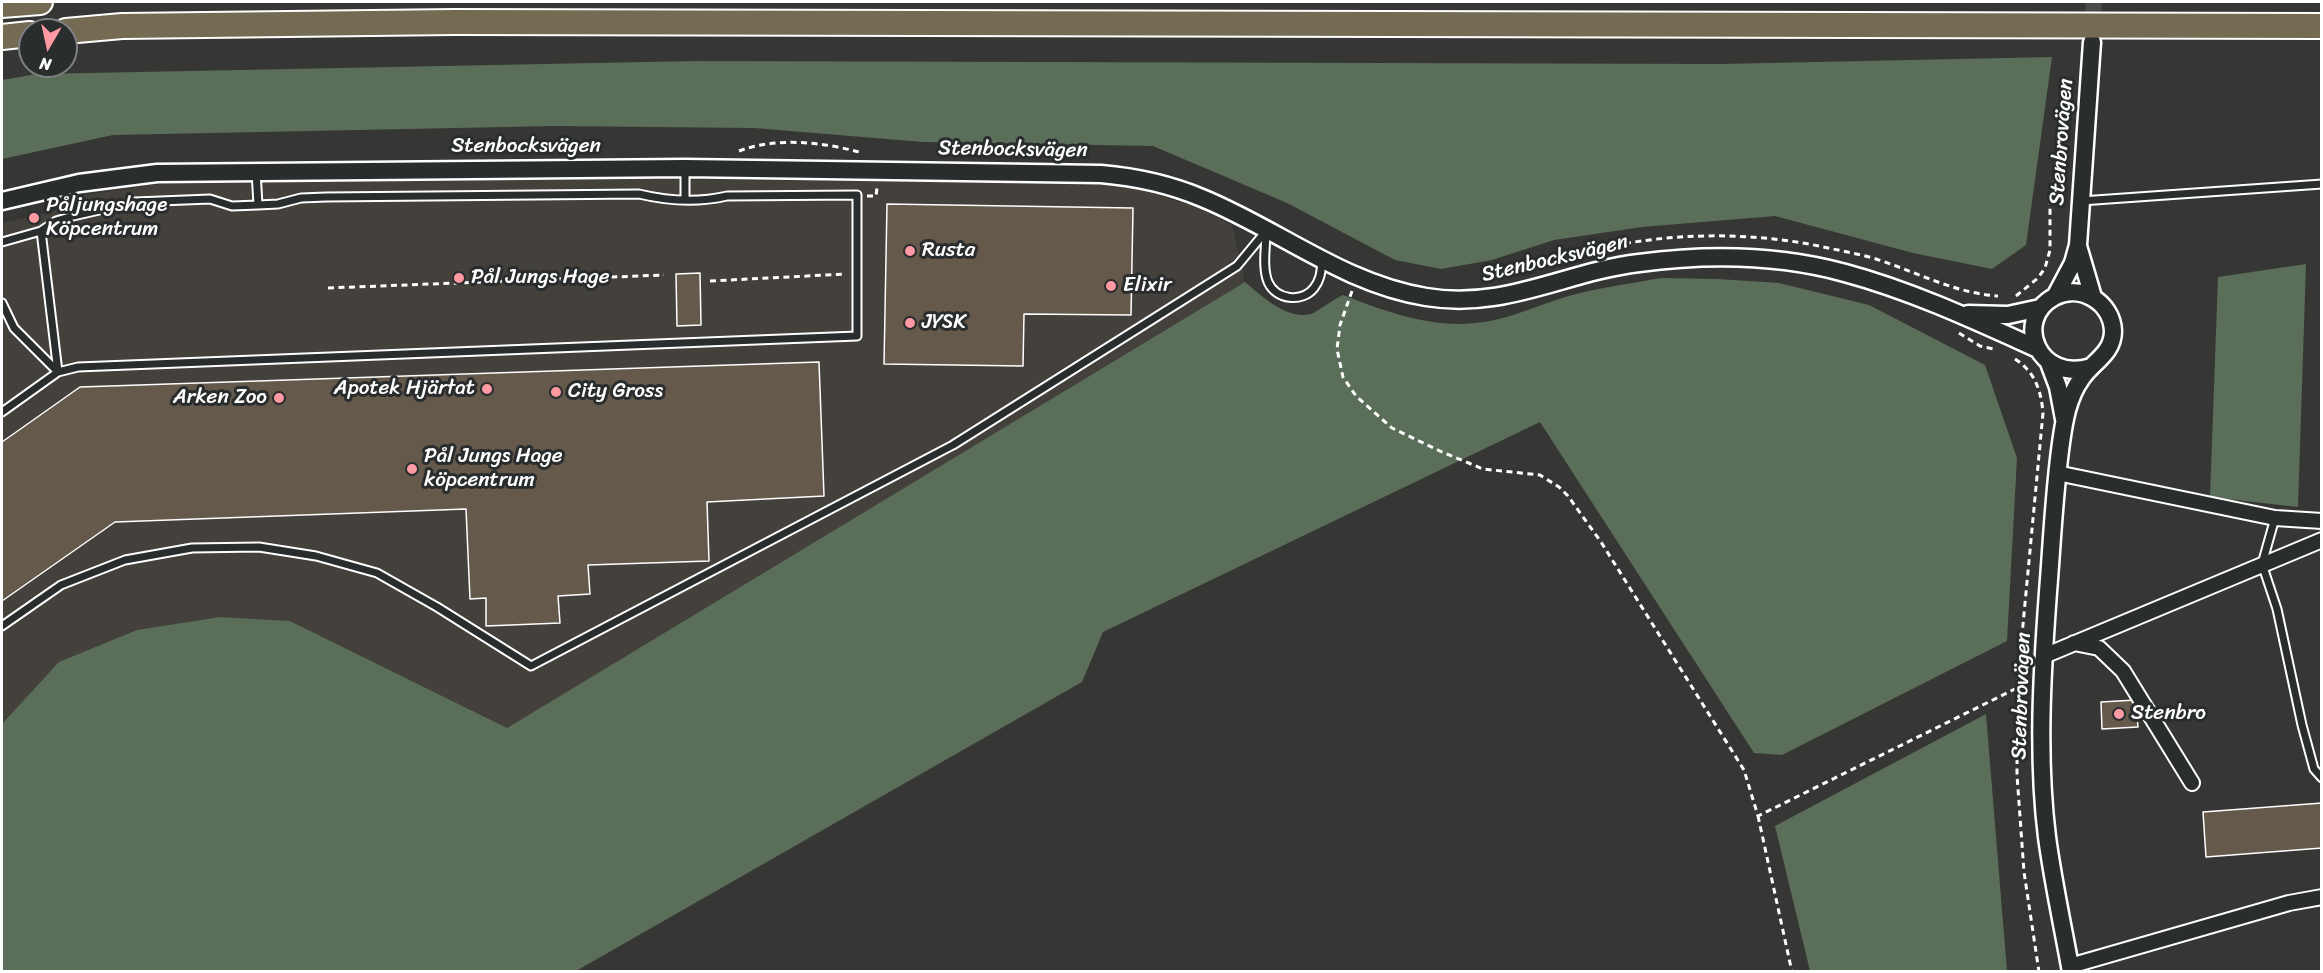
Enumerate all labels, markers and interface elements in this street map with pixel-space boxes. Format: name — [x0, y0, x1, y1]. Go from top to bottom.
north arrow — [18, 18, 78, 78]
text: N — [38, 49, 53, 79]
street label: Stenbrovägen — [2045, 78, 2079, 206]
street label: Stenbocksvägen — [451, 134, 601, 160]
street label: Stenbocksvägen — [938, 136, 1088, 164]
place label: Påljungshage Köpcentrum — [46, 193, 167, 243]
marker: Påljungshage Köpcentrum — [27, 211, 41, 225]
street label: Stenbocksvägen — [1479, 230, 1631, 288]
place label: Rusta — [922, 238, 975, 264]
marker: Rusta — [903, 244, 917, 258]
place label: Pål Jungs Hage — [471, 265, 610, 291]
marker: Pål Jungs Hage — [452, 271, 466, 285]
place label: Elixir — [1123, 273, 1172, 299]
marker: Elixir — [1104, 279, 1118, 293]
place label: JYSK — [922, 310, 966, 336]
marker: JYSK — [903, 316, 917, 330]
place label: Apotek Hjärtat — [334, 376, 475, 402]
place label: City Gross — [568, 379, 663, 405]
marker: Apotek Hjärtat — [480, 382, 494, 396]
place label: Arken Zoo — [173, 385, 267, 411]
marker: City Gross — [549, 385, 563, 399]
marker: Arken Zoo — [272, 391, 286, 405]
place label: Pål Jungs Hage köpcentrum — [424, 444, 563, 494]
marker: Pål Jungs Hage köpcentrum — [405, 462, 419, 476]
street label: Stenbrovägen — [2007, 632, 2037, 760]
place label: Stenbro — [2131, 701, 2206, 727]
marker: Stenbro — [2112, 707, 2126, 721]

